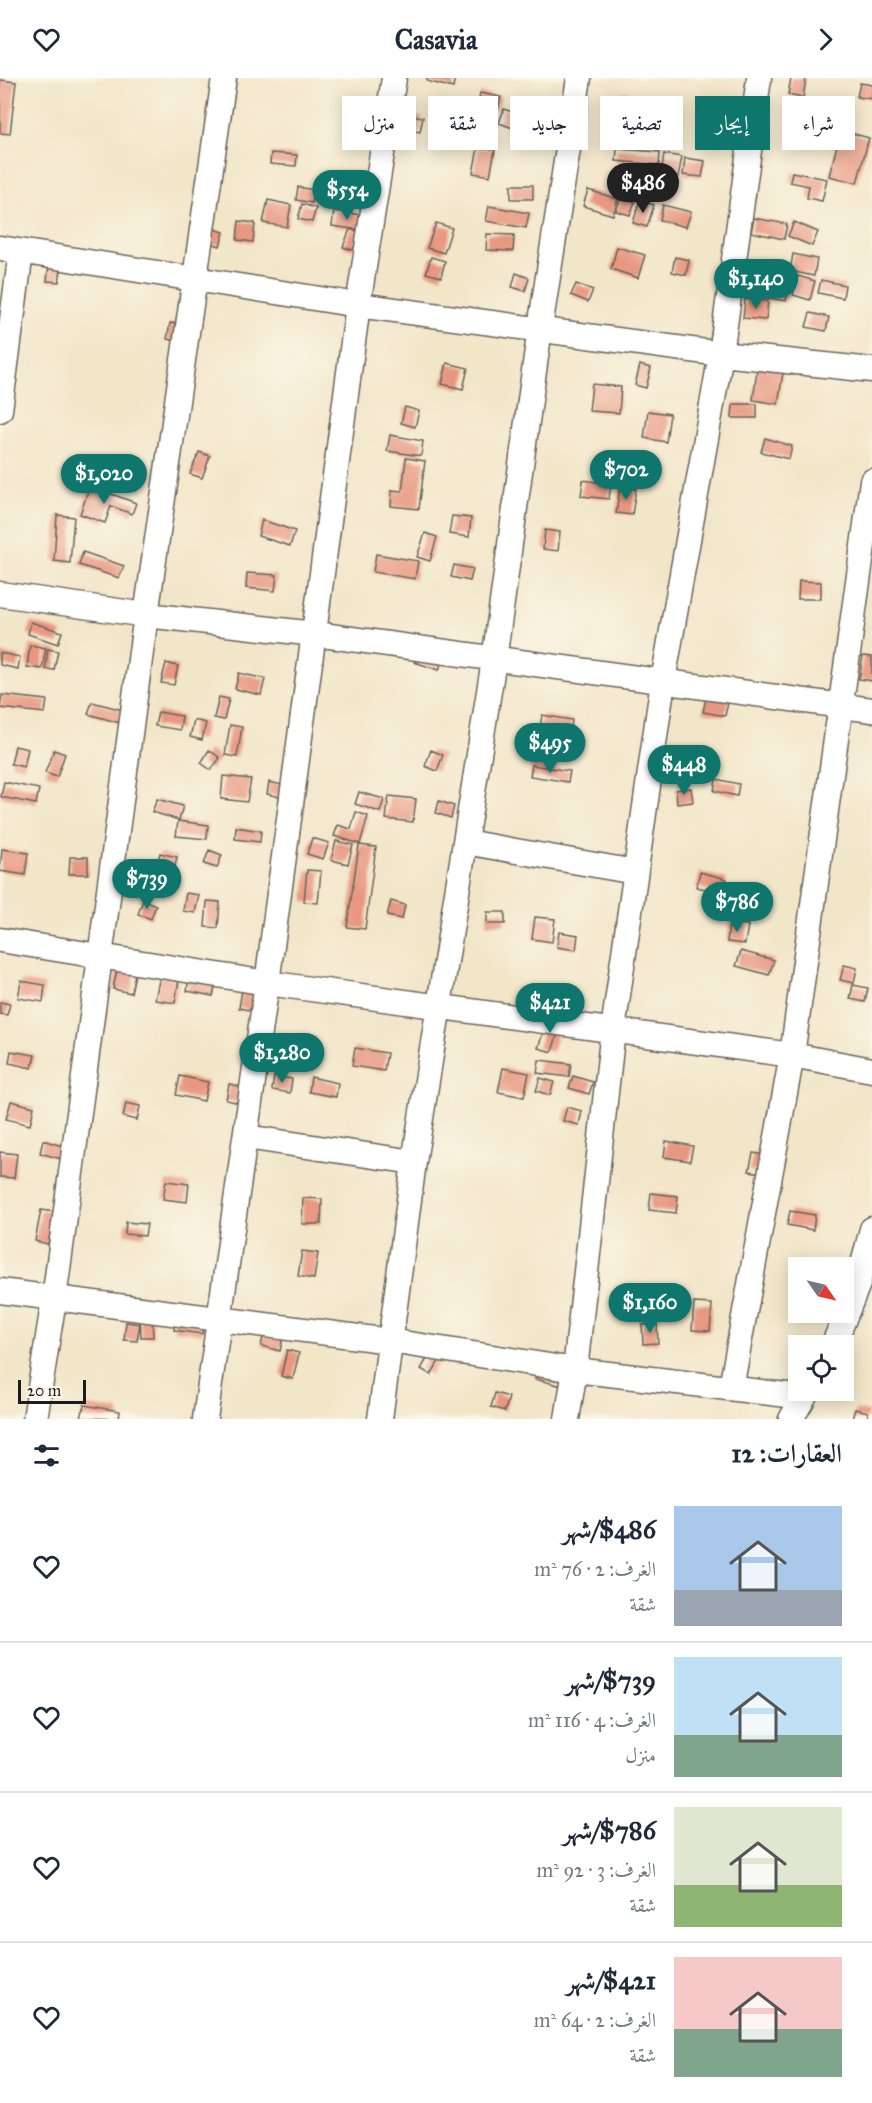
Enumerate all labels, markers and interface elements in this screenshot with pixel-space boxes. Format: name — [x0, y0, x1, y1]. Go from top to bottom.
icon: heart — [30, 23, 63, 56]
text: Casavia — [395, 23, 477, 56]
icon: forward — [809, 23, 842, 56]
chip: منزل — [342, 96, 416, 150]
chip: شقة — [428, 96, 498, 150]
chip: جديد — [510, 96, 588, 150]
chip: تصفية — [600, 96, 683, 150]
chip: إيجار — [695, 96, 770, 150]
chip: شراء — [782, 96, 855, 150]
pin: $486 — [607, 163, 679, 214]
pin: $554 — [311, 170, 383, 221]
text: $486 — [621, 170, 665, 194]
text: $554 — [326, 177, 368, 201]
pin: $1,140 — [707, 259, 805, 310]
text: $1,140 — [728, 266, 784, 290]
pin: $702 — [590, 450, 662, 501]
pin: $1,020 — [55, 454, 153, 505]
text: $702 — [604, 457, 648, 481]
text: $1,020 — [75, 461, 133, 485]
pin: $495 — [514, 723, 586, 774]
text: $495 — [528, 730, 572, 754]
pin: $448 — [648, 745, 720, 796]
text: $448 — [662, 752, 706, 776]
pin: $739 — [111, 859, 183, 910]
text: $739 — [126, 866, 168, 890]
pin: $786 — [701, 882, 773, 933]
text: $786 — [715, 889, 759, 913]
pin: $421 — [514, 983, 586, 1034]
text: $421 — [530, 990, 570, 1014]
pin: $1,280 — [233, 1033, 331, 1084]
text: $1,280 — [253, 1040, 311, 1064]
north arrow — [788, 1257, 854, 1323]
map controls — [788, 1257, 854, 1401]
pin: $1,160 — [601, 1283, 699, 1334]
text: $1,160 — [623, 1290, 677, 1314]
button: locate — [788, 1335, 854, 1401]
scale bar — [18, 1377, 86, 1404]
text: 20 m — [27, 1381, 61, 1400]
text: العقارات: 12 — [731, 1437, 842, 1469]
icon: filters — [30, 1439, 63, 1472]
text: $486/شهر — [562, 1513, 656, 1545]
icon: home — [722, 1530, 794, 1602]
icon: heart — [30, 1550, 63, 1583]
text: الغرف: 2 · 76 m² — [534, 1557, 656, 1581]
text: شقة — [630, 1592, 656, 1616]
text: $739/شهر — [565, 1664, 656, 1696]
icon: home — [722, 1681, 794, 1753]
icon: heart — [30, 1701, 63, 1734]
text: الغرف: 4 · 116 m² — [528, 1708, 656, 1732]
text: منزل — [625, 1743, 656, 1767]
text: $786/شهر — [563, 1814, 656, 1846]
icon: home — [722, 1831, 794, 1903]
icon: heart — [30, 1851, 63, 1884]
text: الغرف: 3 · 92 m² — [536, 1858, 656, 1882]
text: شقة — [630, 1893, 656, 1917]
text: $421/شهر — [566, 1964, 656, 1996]
icon: home — [722, 1981, 794, 2053]
icon: heart — [30, 2001, 63, 2034]
text: الغرف: 2 · 64 m² — [534, 2008, 656, 2032]
text: شقة — [630, 2043, 656, 2067]

